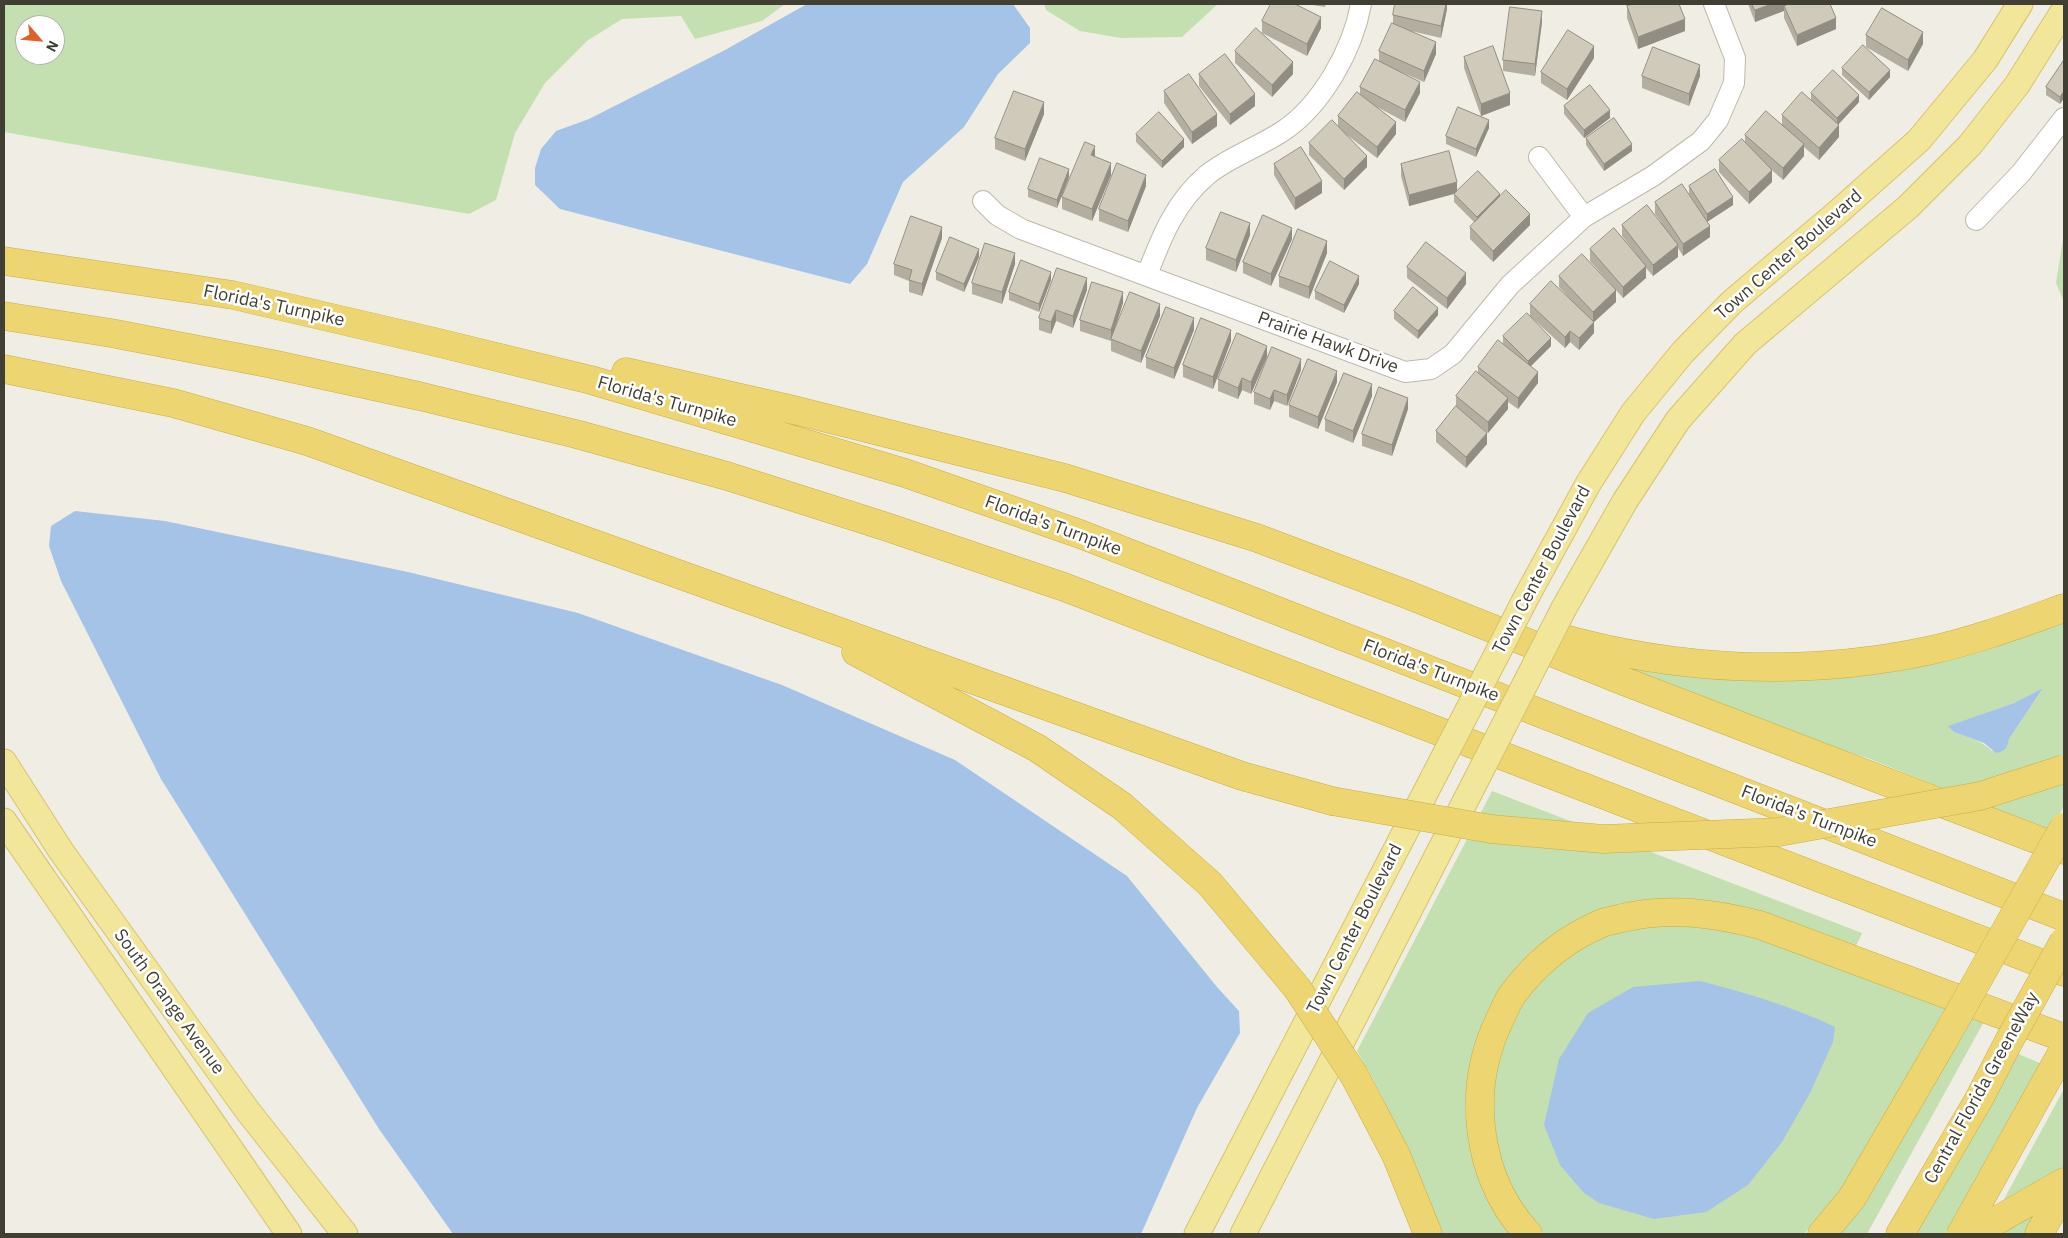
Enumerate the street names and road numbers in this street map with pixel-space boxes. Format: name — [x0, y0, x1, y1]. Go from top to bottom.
street label: Town Center Boulevard — [1711, 185, 1867, 325]
street label: Florida's Turnpike — [201, 280, 347, 332]
street label: Prairie Hawk Drive — [1255, 308, 1401, 378]
street label: Florida's Turnpike — [595, 372, 739, 432]
street label: Town Center Boulevard — [1488, 482, 1596, 658]
street label: Florida's Turnpike — [982, 491, 1124, 561]
street label: Florida's Turnpike — [1360, 635, 1502, 707]
street label: Florida's Turnpike — [1738, 781, 1880, 853]
street label: Town Center Boulevard — [1303, 841, 1407, 1017]
street label: South Orange Avenue — [109, 925, 229, 1079]
street label: Central Florida GreeneWay — [1920, 988, 2044, 1188]

